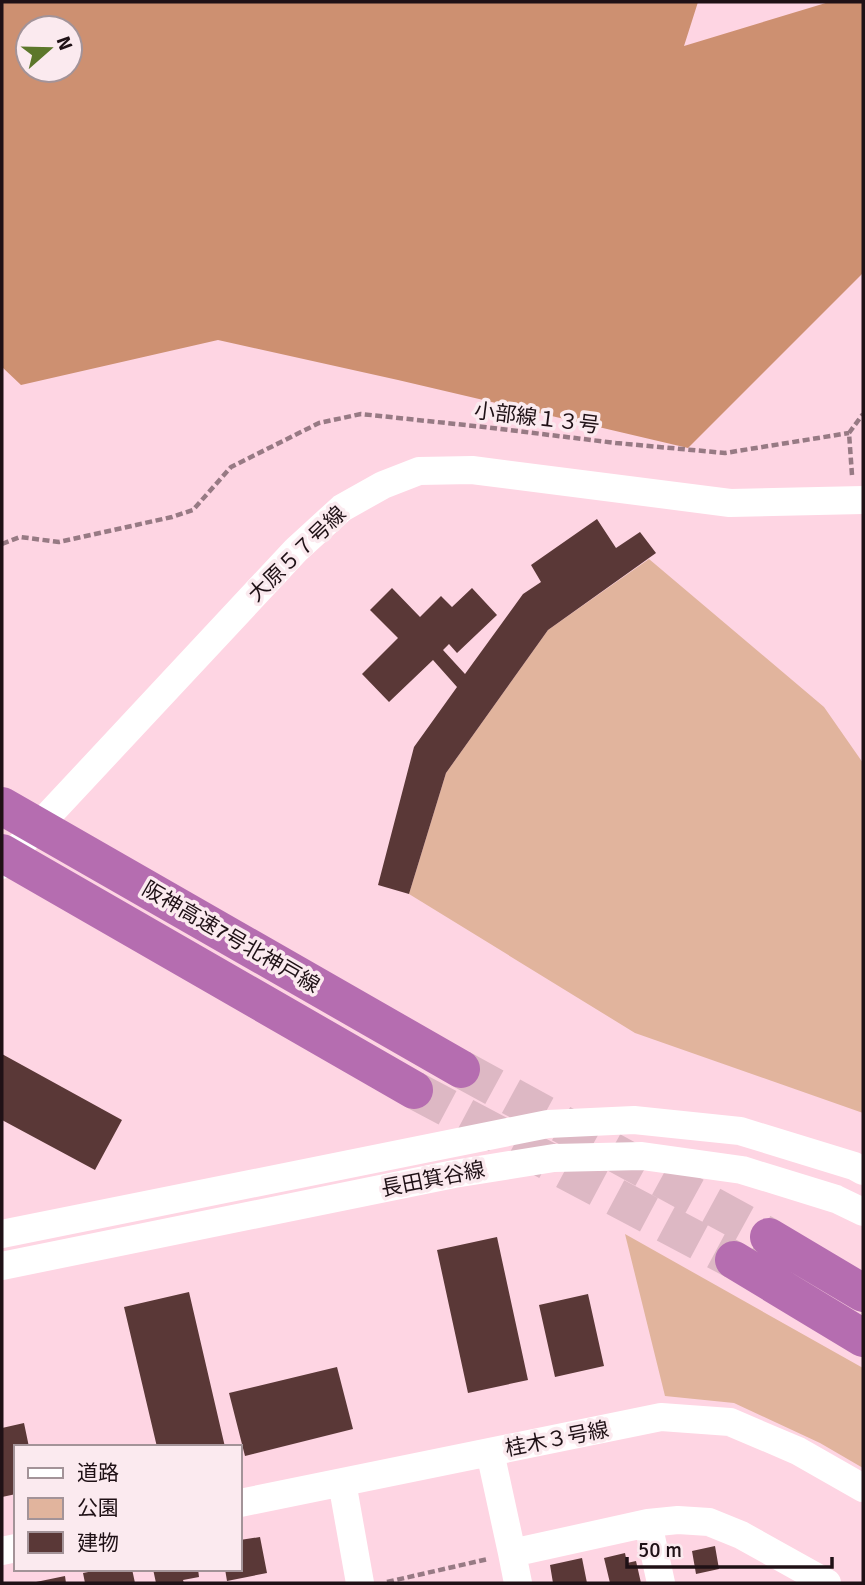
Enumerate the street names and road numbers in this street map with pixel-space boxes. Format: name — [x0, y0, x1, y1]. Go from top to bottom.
street label: 小部線１３号 — [473, 397, 601, 439]
street label: 大原５７号線 — [243, 501, 351, 607]
street label: 阪神高速7号北神戸線 — [138, 876, 324, 998]
street label: 長田箕谷線 — [379, 1156, 487, 1202]
street label: 桂木３号線 — [503, 1416, 611, 1462]

